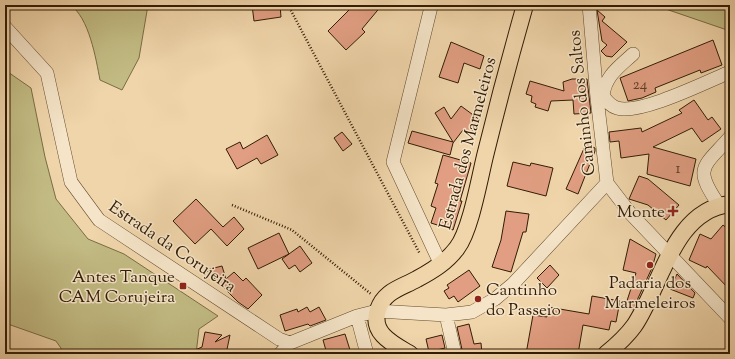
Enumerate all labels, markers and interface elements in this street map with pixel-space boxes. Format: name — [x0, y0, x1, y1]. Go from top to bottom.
street label: Caminho dos Saltos — [563, 28, 603, 177]
street label: Estrada dos Marmeleiros — [434, 54, 504, 232]
house number: 24 — [633, 75, 648, 96]
house number: 1 — [675, 159, 681, 180]
street label: Estrada da Corujeira — [103, 196, 241, 299]
place label: Monte — [617, 201, 665, 225]
marker: Monte — [668, 206, 678, 216]
marker: Padaria dos Marmeleiros — [645, 260, 655, 270]
place label: Antes Tanque CAM Corujeira — [59, 266, 175, 310]
place label: Padaria dos Marmeleiros — [605, 272, 696, 316]
place label: Cantinho do Passeio — [486, 279, 561, 323]
marker: Antes Tanque CAM Corujeira — [178, 281, 188, 291]
marker: Cantinho do Passeio — [473, 294, 483, 304]

